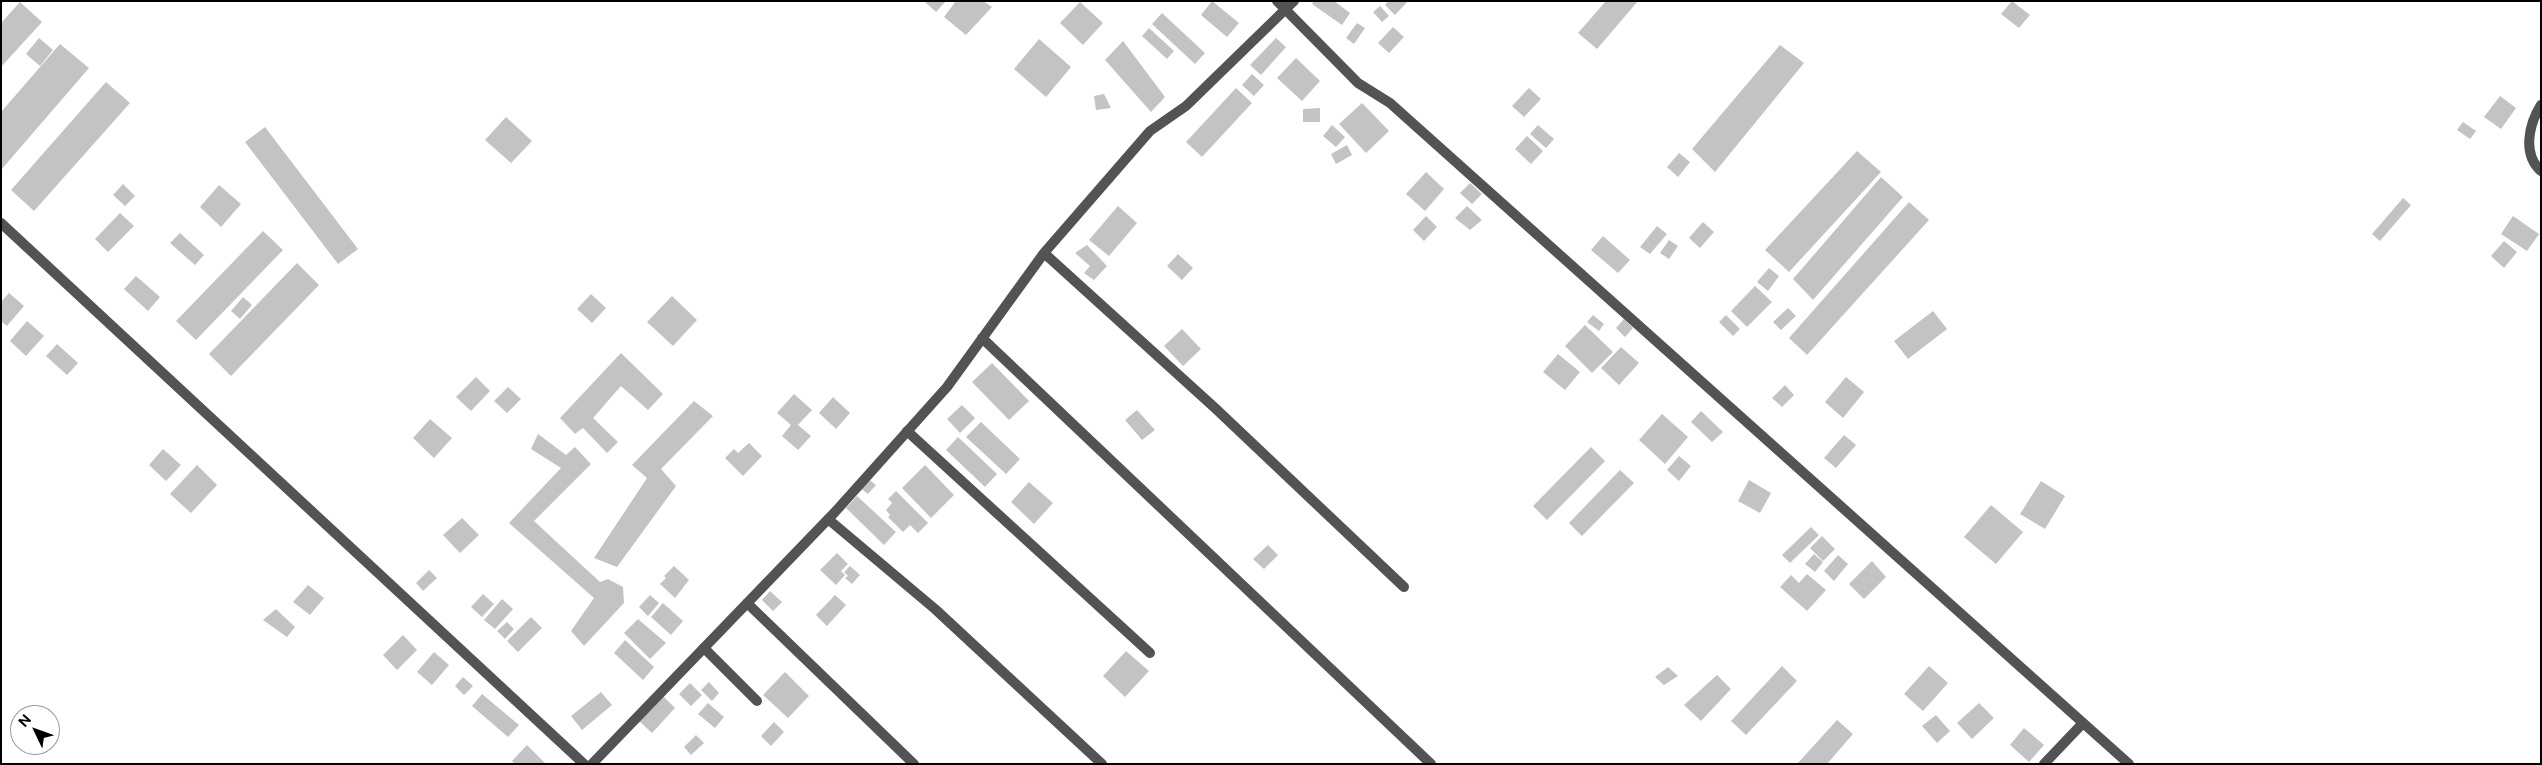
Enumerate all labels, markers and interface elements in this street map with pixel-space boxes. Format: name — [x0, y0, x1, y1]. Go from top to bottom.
north arrow — [10, 705, 60, 755]
text: N — [15, 711, 34, 730]

